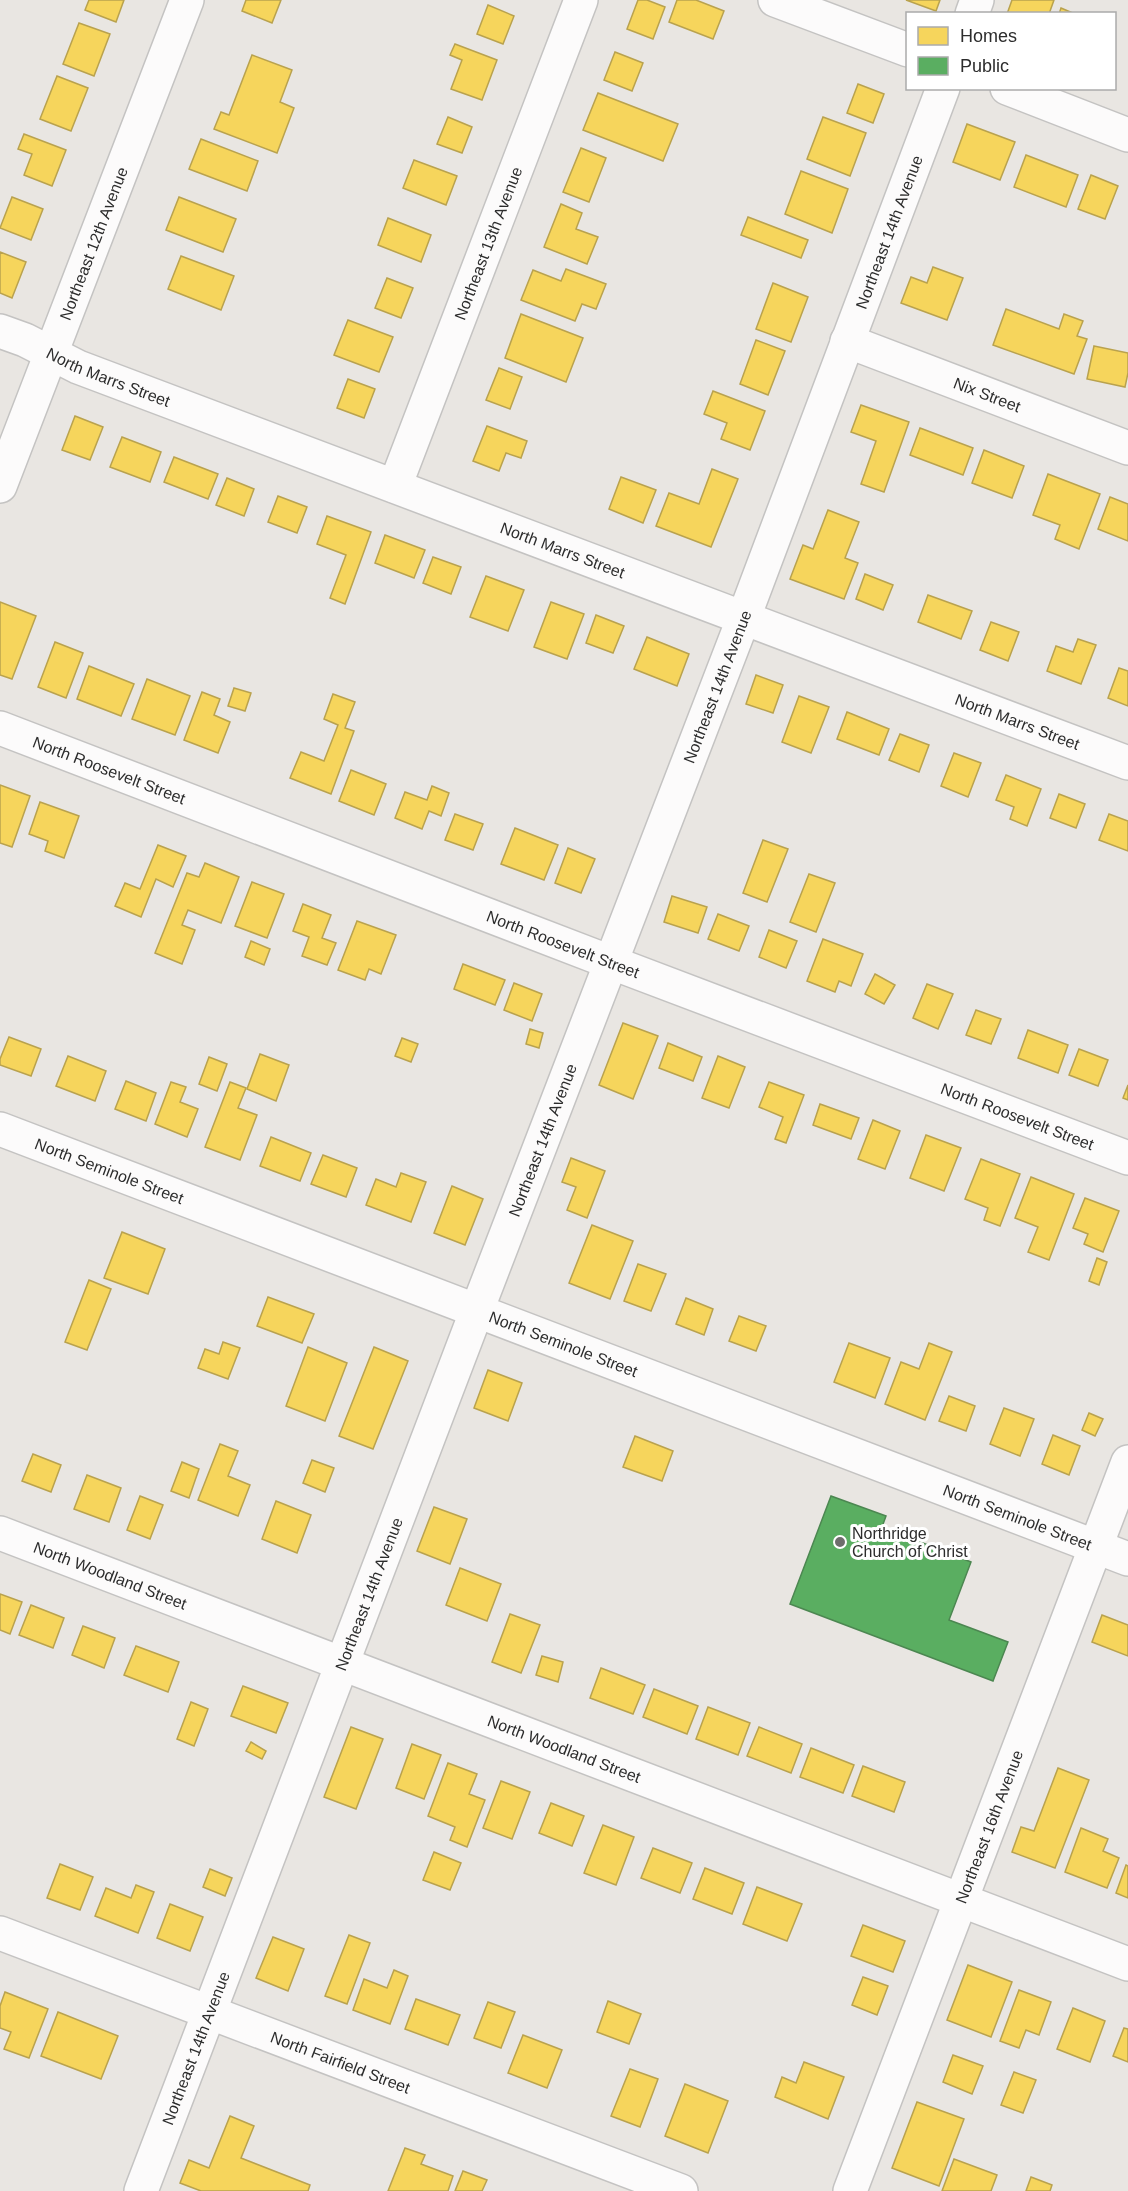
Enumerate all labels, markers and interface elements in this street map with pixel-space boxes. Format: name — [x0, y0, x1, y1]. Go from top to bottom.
legend — [906, 12, 1116, 90]
text: Homes — [960, 26, 1017, 46]
text: Public — [960, 56, 1009, 76]
street label: Northeast 14th Avenue — [853, 153, 926, 311]
street label: Northeast 12th Avenue — [57, 164, 131, 322]
street label: Northeast 13th Avenue — [451, 164, 525, 322]
street label: North Marrs Street — [44, 344, 173, 410]
street label: Nix Street — [951, 374, 1023, 415]
street label: North Marrs Street — [498, 519, 628, 582]
street label: Northeast 14th Avenue — [680, 608, 755, 766]
street label: North Marrs Street — [953, 691, 1082, 753]
street label: North Roosevelt Street — [30, 733, 188, 808]
street label: North Roosevelt Street — [484, 907, 642, 981]
street label: Northeast 14th Avenue — [506, 1061, 580, 1219]
street label: North Roosevelt Street — [939, 1080, 1097, 1153]
street label: North Seminole Street — [33, 1135, 186, 1207]
street label: North Seminole Street — [487, 1308, 640, 1380]
street label: North Seminole Street — [941, 1481, 1095, 1554]
street label: Northeast 14th Avenue — [332, 1515, 406, 1673]
place label: Northridge Church of Christ — [852, 1525, 968, 1560]
marker: Northridge Church of Christ — [833, 1535, 847, 1549]
street label: North Woodland Street — [31, 1539, 190, 1613]
street label: North Woodland Street — [485, 1712, 644, 1786]
street label: Northeast 16th Avenue — [953, 1748, 1026, 1906]
street label: Northeast 14th Avenue — [159, 1969, 233, 2127]
street label: North Fairfield Street — [268, 2028, 413, 2097]

